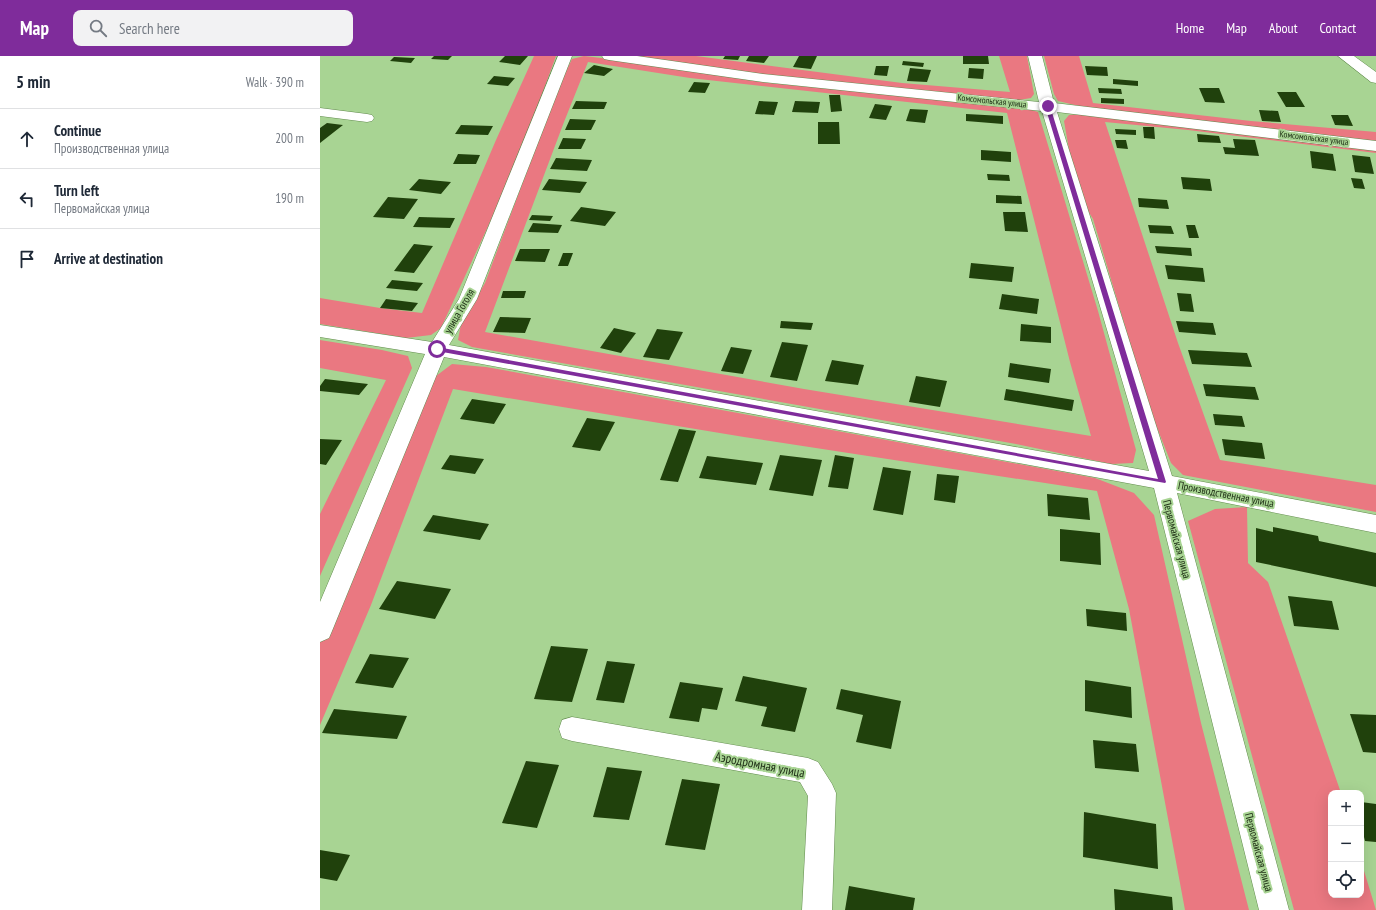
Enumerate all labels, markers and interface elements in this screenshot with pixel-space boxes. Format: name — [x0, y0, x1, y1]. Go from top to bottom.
search box — [73, 10, 353, 46]
text: Map — [20, 16, 49, 40]
icon: search — [87, 17, 109, 39]
text: Search here — [119, 19, 180, 38]
text: Home — [1176, 19, 1204, 37]
text: Map — [1226, 19, 1247, 37]
text: About — [1269, 19, 1298, 37]
text: Contact — [1320, 19, 1356, 37]
text: 5 min — [16, 71, 50, 93]
text: Walk · 390 m — [246, 74, 304, 91]
street label: Комсомольская улица — [957, 91, 1027, 110]
route end — [1039, 97, 1057, 115]
text: Continue — [54, 121, 101, 140]
icon: ahead — [16, 128, 38, 150]
street label: Комсомольская улица — [1279, 128, 1349, 147]
text: 200 m — [275, 130, 304, 147]
text: Производственная улица — [54, 140, 169, 157]
text: Turn left — [54, 181, 99, 200]
icon: left — [16, 188, 38, 210]
text: 190 m — [275, 190, 304, 207]
text: Первомайская улица — [54, 200, 150, 217]
icon: arrive — [16, 248, 38, 270]
text: Arrive at destination — [54, 249, 163, 268]
street label: улица Гоголя — [441, 286, 477, 336]
route start — [428, 340, 446, 358]
street label: Производственная улица — [1177, 478, 1275, 510]
street label: Первомайская улица — [1160, 498, 1194, 580]
street label: Аэродромная улица — [713, 747, 806, 782]
map controls — [1328, 790, 1364, 898]
button: + — [1328, 790, 1364, 826]
street label: Первомайская улица — [1242, 811, 1276, 893]
button: − — [1328, 826, 1364, 862]
button: locate — [1328, 862, 1364, 898]

